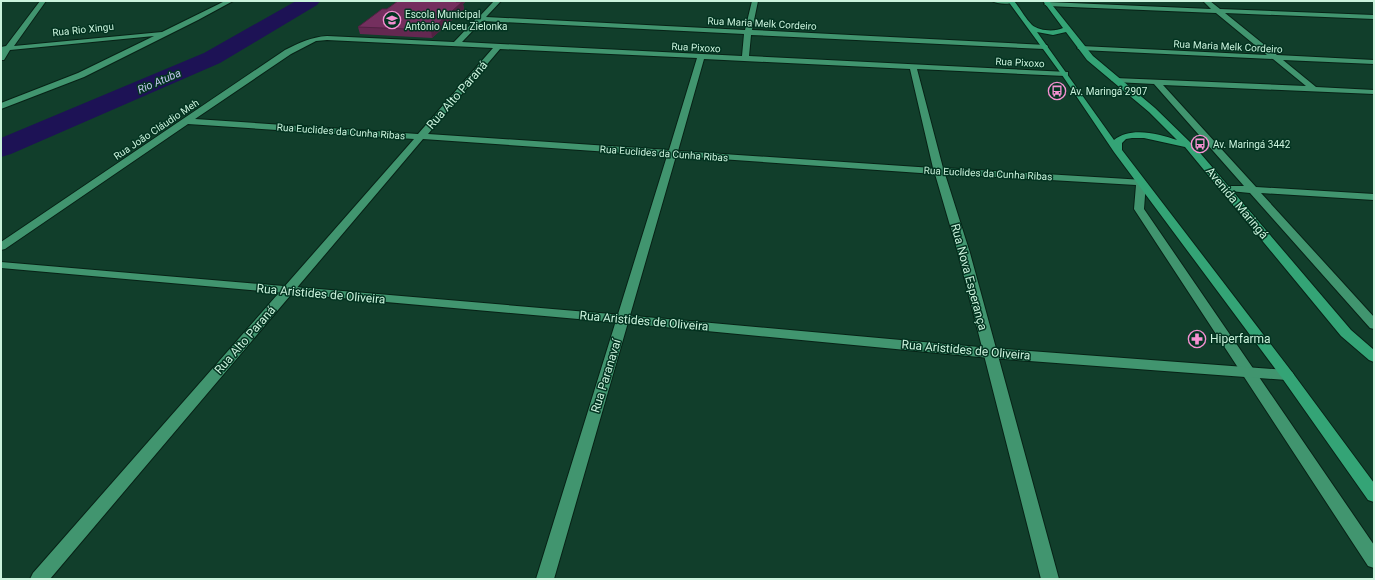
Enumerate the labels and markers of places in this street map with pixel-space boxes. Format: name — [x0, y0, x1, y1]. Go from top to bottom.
place label: Escola Municipal Antônio Alceu Zielonka — [405, 9, 507, 32]
school or university icon: Escola Municipal Antônio Alceu Zielonka — [382, 10, 402, 30]
bus stop icon: Av. Maringá 2907 — [1047, 81, 1067, 101]
place label: Av. Maringá 2907 — [1070, 86, 1148, 97]
bus stop icon: Av. Maringá 3442 — [1190, 134, 1210, 154]
place label: Av. Maringá 3442 — [1213, 139, 1291, 150]
pharmacy icon: Hiperfarma — [1187, 329, 1207, 349]
place label: Hiperfarma — [1210, 332, 1271, 346]

